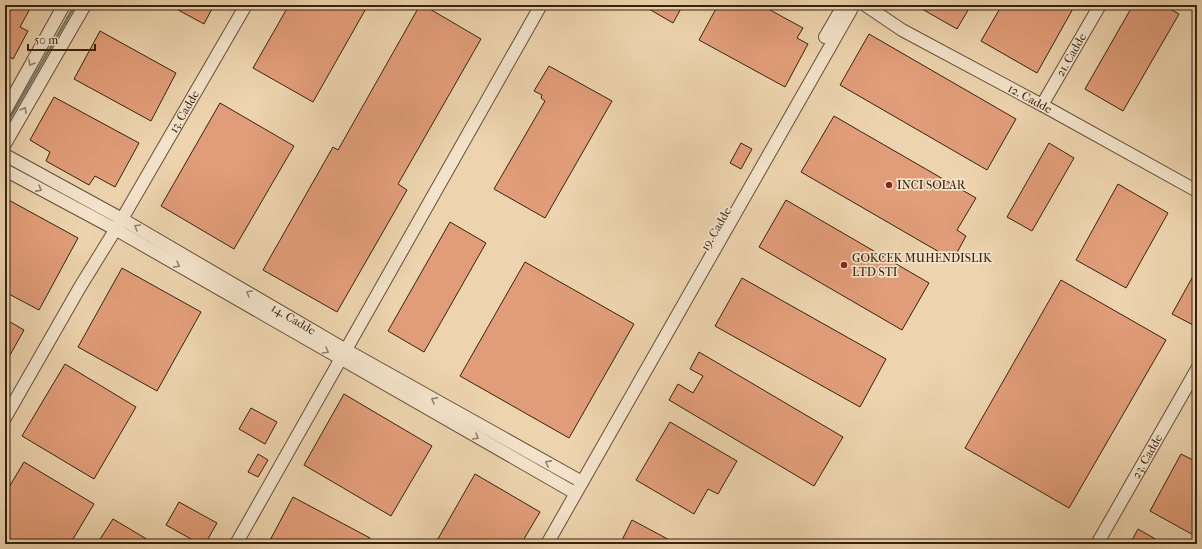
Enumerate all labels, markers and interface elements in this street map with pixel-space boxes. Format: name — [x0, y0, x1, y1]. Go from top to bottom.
scale bar — [28, 26, 95, 52]
street label: 21. Cadde — [1053, 30, 1089, 79]
text: 50 m — [34, 33, 58, 47]
one-way arrow — [29, 59, 36, 66]
street label: 12. Cadde — [1006, 81, 1055, 116]
street label: 13. Cadde — [166, 88, 202, 135]
one-way arrow — [20, 107, 27, 114]
place label: INCI SOLAR — [897, 178, 967, 192]
marker: INCI SOLAR — [884, 180, 894, 190]
one-way arrow — [35, 184, 43, 191]
street label: 19. Cadde — [698, 205, 734, 253]
one-way arrow — [133, 225, 141, 232]
place label: GOKCEK MUHENDISLIK LTD STI — [852, 251, 993, 279]
marker: GOKCEK MUHENDISLIK LTD STI — [839, 260, 849, 270]
one-way arrow — [173, 261, 181, 268]
one-way arrow — [246, 291, 253, 298]
street label: 14. Cadde — [269, 301, 318, 338]
one-way arrow — [322, 347, 329, 354]
one-way arrow — [431, 397, 438, 404]
one-way arrow — [472, 432, 479, 439]
street label: 23. Cadde — [1129, 432, 1165, 481]
one-way arrow — [545, 460, 552, 467]

